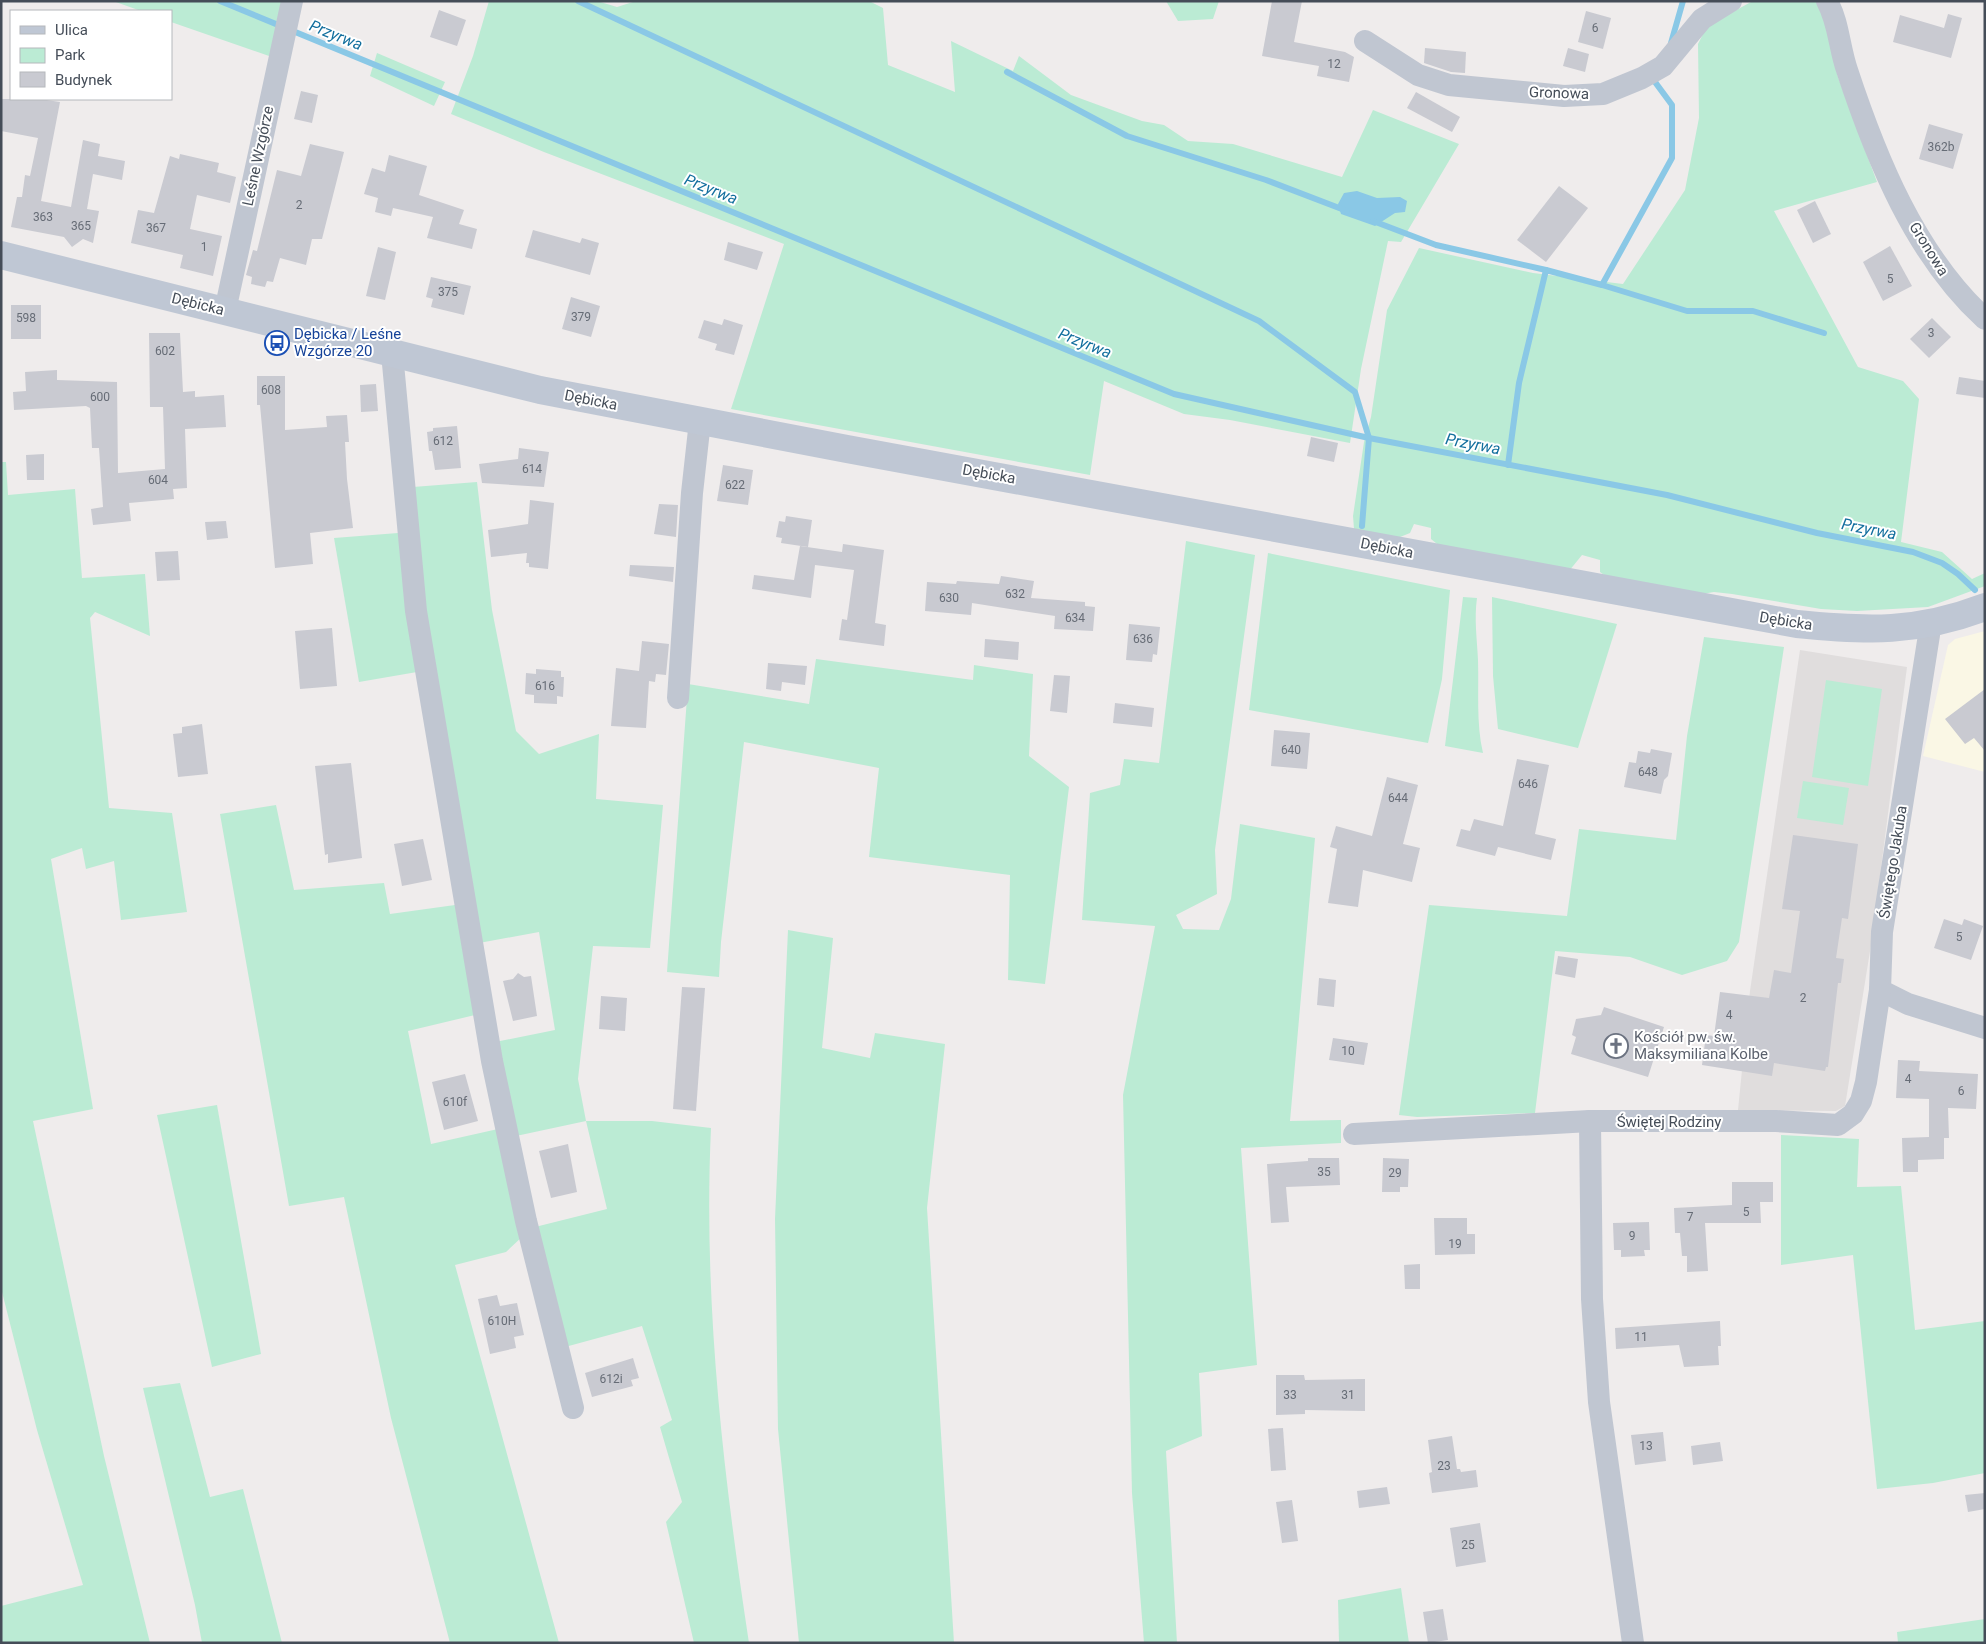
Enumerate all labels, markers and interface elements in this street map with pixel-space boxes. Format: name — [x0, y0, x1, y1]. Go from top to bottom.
legend — [10, 10, 172, 100]
water label: Przyrwa — [307, 16, 365, 54]
text: Ulica — [55, 21, 88, 39]
house number: 6 — [1592, 21, 1599, 35]
text: Park — [55, 46, 86, 64]
house number: 12 — [1327, 57, 1341, 71]
text: Budynek — [55, 71, 112, 89]
street label: Gronowa — [1529, 83, 1589, 103]
street label: Leśne Wzgórze — [239, 104, 277, 208]
house number: 362b — [1928, 140, 1955, 154]
water label: Przyrwa — [682, 170, 740, 208]
house number: 2 — [296, 198, 303, 212]
house number: 363 — [33, 210, 53, 224]
house number: 365 — [71, 219, 91, 233]
street label: Gronowa — [1905, 219, 1953, 279]
house number: 367 — [146, 221, 166, 235]
house number: 1 — [201, 240, 207, 254]
house number: 5 — [1887, 272, 1894, 286]
house number: 375 — [438, 285, 458, 299]
street label: Dębicka — [170, 289, 226, 319]
house number: 379 — [571, 310, 591, 324]
house number: 598 — [16, 311, 36, 325]
water label: Przyrwa — [1056, 324, 1114, 362]
place label: Dębicka / Leśne Wzgórze 20 — [294, 325, 401, 360]
house number: 3 — [1928, 326, 1934, 340]
bus stop icon: Dębicka / Leśne Wzgórze 20 — [264, 330, 290, 356]
house number: 602 — [155, 344, 175, 358]
house number: 608 — [261, 383, 281, 397]
street label: Dębicka — [563, 386, 619, 414]
house number: 600 — [90, 390, 110, 404]
water label: Przyrwa — [1444, 429, 1502, 459]
house number: 612 — [433, 434, 453, 448]
street label: Dębicka — [961, 460, 1017, 488]
house number: 614 — [522, 462, 542, 476]
house number: 604 — [148, 473, 168, 487]
house number: 622 — [725, 478, 745, 492]
water label: Przyrwa — [1840, 514, 1898, 544]
street label: Dębicka — [1359, 534, 1415, 562]
house number: 632 — [1005, 587, 1025, 601]
house number: 630 — [939, 591, 959, 605]
street label: Dębicka — [1758, 608, 1814, 634]
house number: 634 — [1065, 611, 1085, 625]
house number: 636 — [1133, 632, 1153, 646]
house number: 616 — [535, 679, 555, 693]
house number: 640 — [1281, 743, 1301, 757]
house number: 648 — [1638, 765, 1658, 779]
house number: 646 — [1518, 777, 1538, 791]
house number: 644 — [1388, 791, 1408, 805]
street label: Świętego Jakuba — [1875, 804, 1911, 920]
house number: 5 — [1956, 930, 1963, 944]
house number: 2 — [1800, 991, 1807, 1005]
house number: 4 — [1726, 1008, 1733, 1022]
place label: Kościół pw. św. Maksymiliana Kolbe — [1634, 1028, 1768, 1063]
church icon: Kościół pw. św. Maksymiliana Kolbe — [1603, 1033, 1629, 1059]
house number: 10 — [1341, 1044, 1355, 1058]
house number: 4 — [1905, 1072, 1912, 1086]
house number: 6 — [1958, 1084, 1965, 1098]
house number: 610f — [443, 1095, 468, 1109]
street label: Świętej Rodziny — [1617, 1113, 1721, 1131]
house number: 35 — [1317, 1165, 1331, 1179]
house number: 29 — [1388, 1166, 1402, 1180]
house number: 5 — [1743, 1205, 1750, 1219]
house number: 7 — [1687, 1210, 1694, 1224]
house number: 9 — [1629, 1229, 1635, 1243]
house number: 19 — [1448, 1237, 1462, 1251]
house number: 610H — [488, 1314, 516, 1328]
house number: 11 — [1634, 1330, 1648, 1344]
house number: 612i — [599, 1372, 623, 1386]
house number: 33 — [1283, 1388, 1297, 1402]
house number: 31 — [1341, 1388, 1355, 1402]
house number: 13 — [1639, 1439, 1653, 1453]
house number: 23 — [1437, 1459, 1451, 1473]
house number: 25 — [1461, 1538, 1475, 1552]

